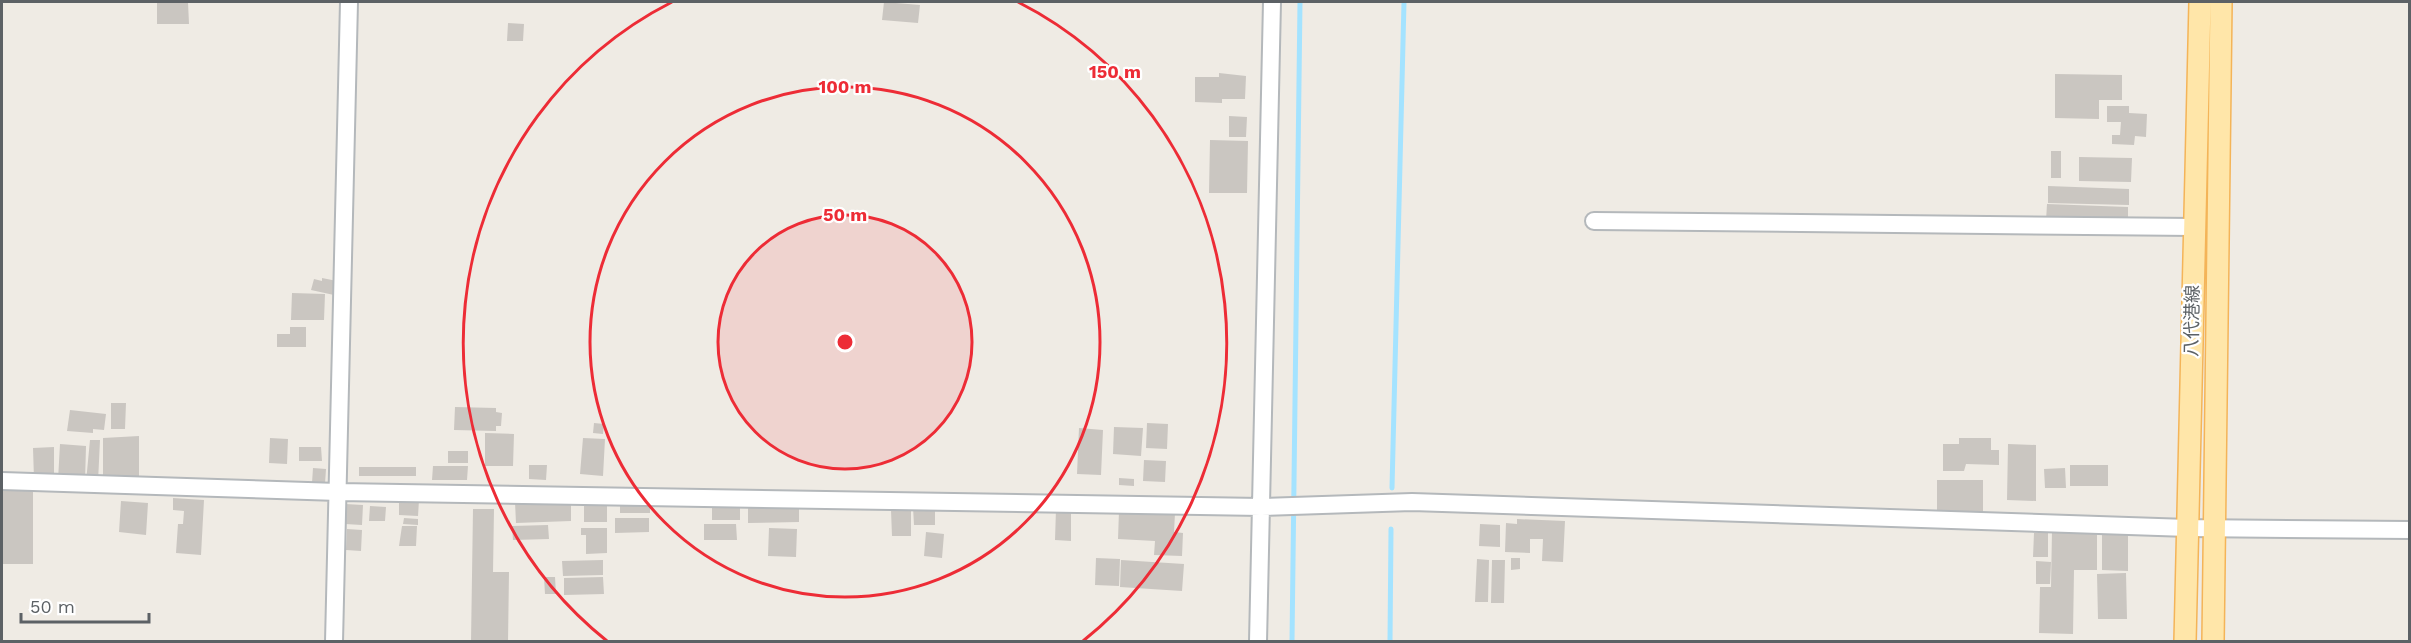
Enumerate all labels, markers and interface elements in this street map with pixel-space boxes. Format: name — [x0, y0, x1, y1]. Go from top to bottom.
text: 150 m — [1089, 61, 1141, 82]
text: 100 m — [818, 76, 872, 97]
text: 50 m — [823, 204, 867, 225]
street label: 八代港線 — [2180, 285, 2203, 357]
centre of rings — [835, 332, 855, 352]
scale bar — [21, 586, 148, 624]
text: 50 m — [30, 596, 75, 617]

